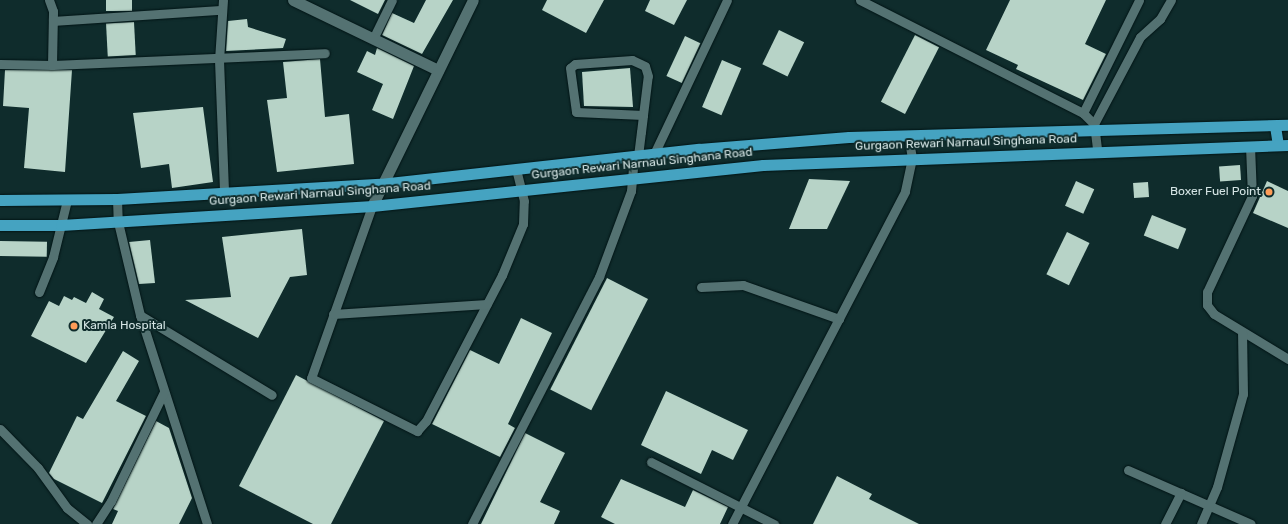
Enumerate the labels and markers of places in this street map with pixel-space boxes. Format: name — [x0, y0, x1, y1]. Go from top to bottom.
place label: Boxer Fuel Point — [1170, 185, 1261, 199]
marker: Boxer Fuel Point — [1264, 187, 1274, 197]
place label: Kamla Hospital — [83, 319, 166, 333]
marker: Kamla Hospital — [68, 320, 80, 332]

